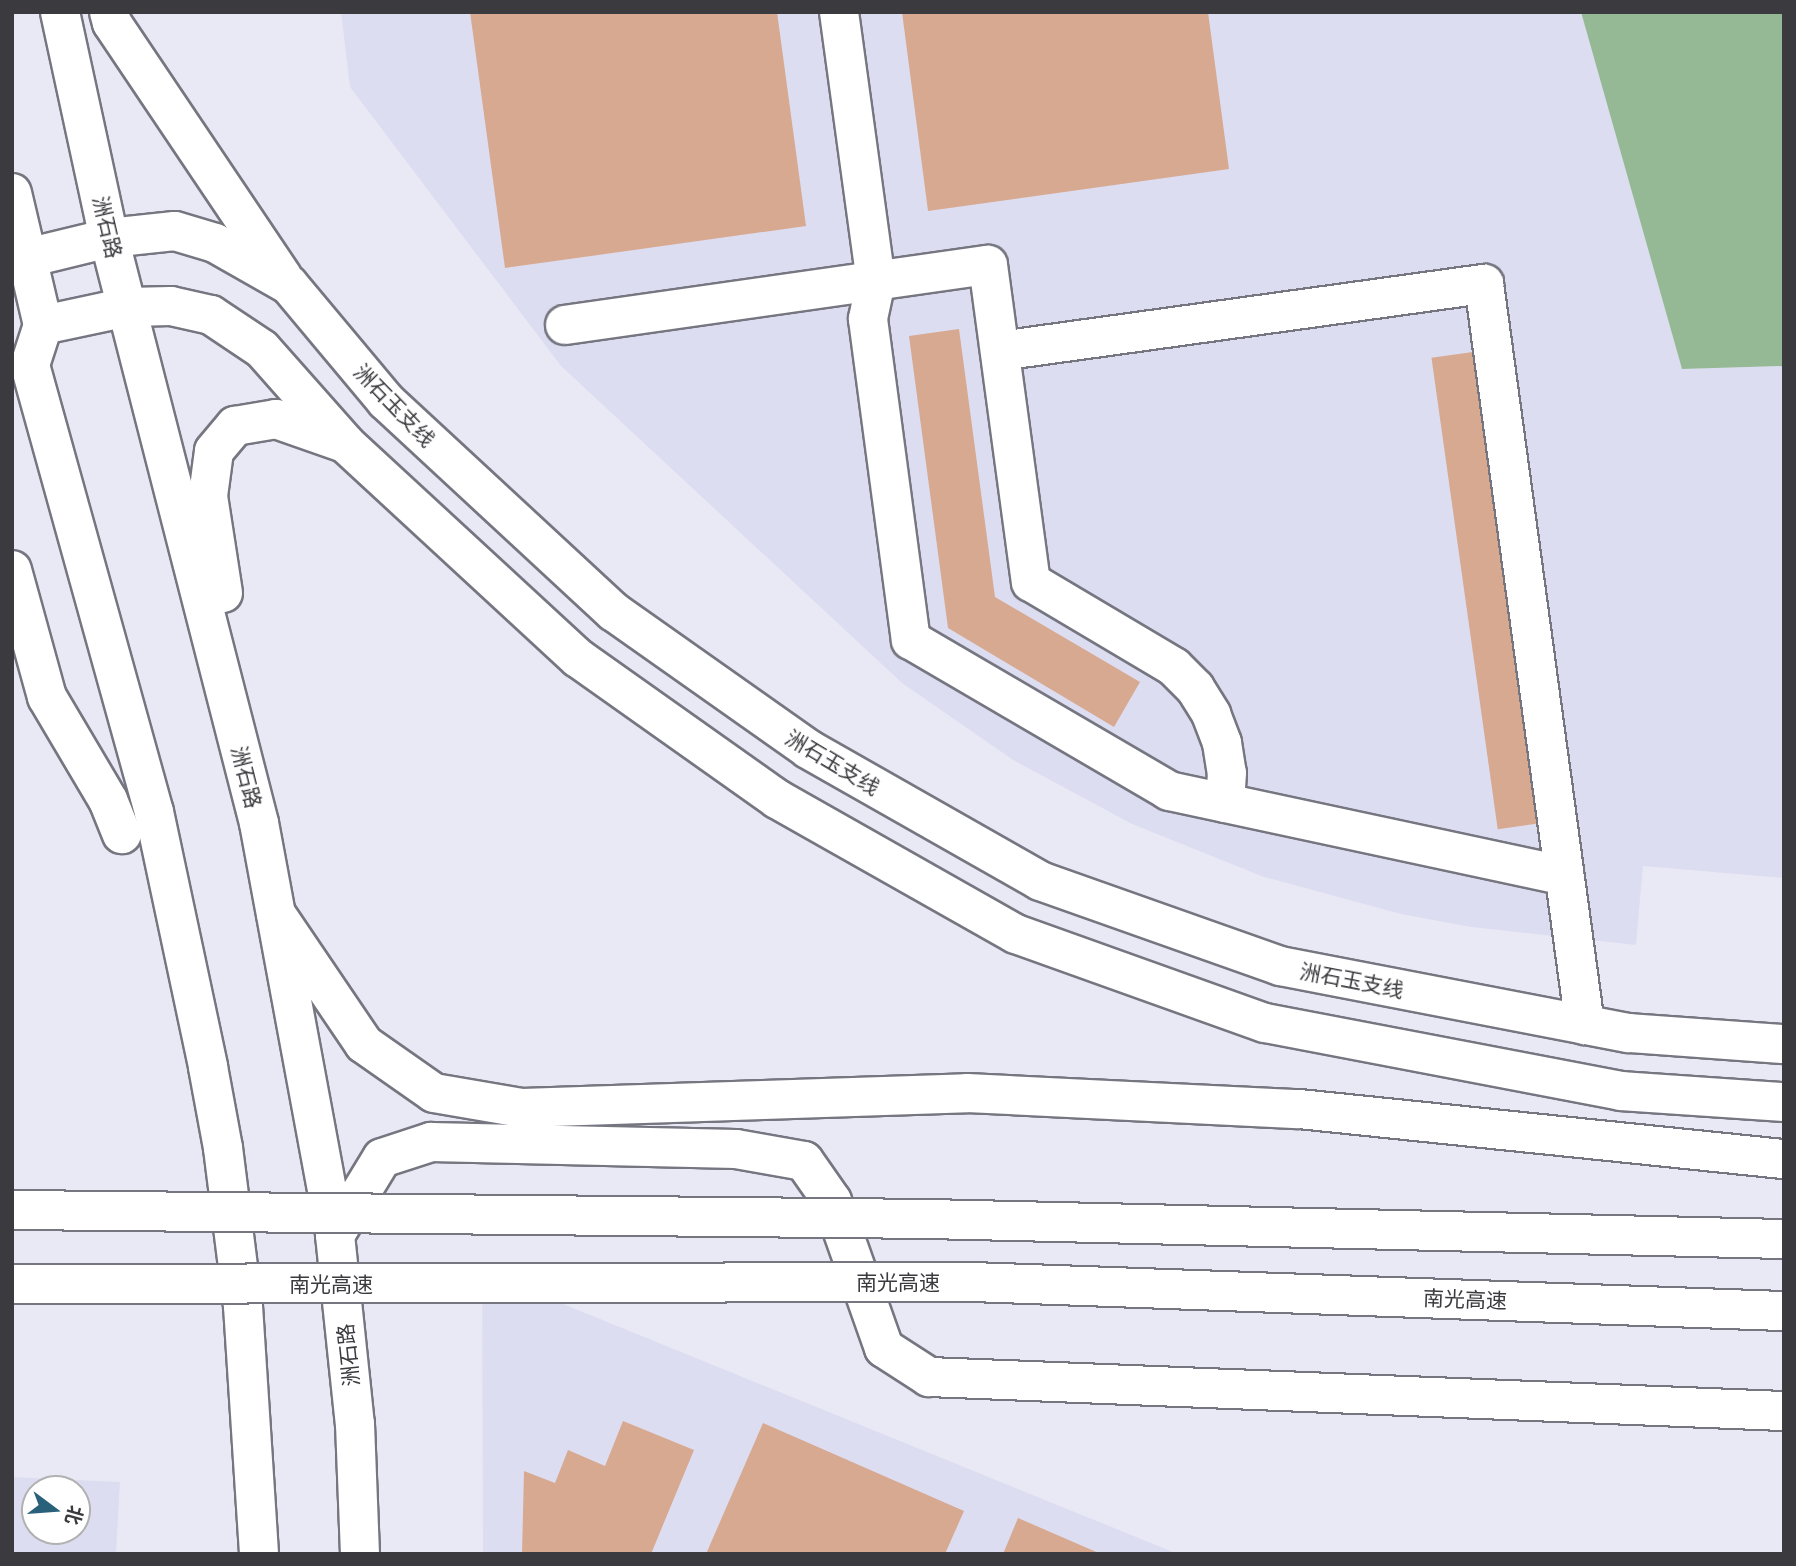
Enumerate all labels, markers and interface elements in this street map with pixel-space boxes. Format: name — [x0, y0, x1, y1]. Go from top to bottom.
street label: 洲石路 — [89, 193, 127, 261]
street label: 洲石玉支线 — [349, 358, 441, 452]
street label: 洲石玉支线 — [782, 724, 884, 800]
street label: 洲石路 — [227, 743, 267, 811]
street label: 洲石玉支线 — [1298, 958, 1406, 1002]
street label: 南光高速 — [856, 1269, 940, 1295]
street label: 南光高速 — [289, 1271, 373, 1297]
street label: 南光高速 — [1423, 1285, 1507, 1313]
street label: 洲石路 — [332, 1322, 364, 1388]
north arrow — [21, 1475, 91, 1545]
text: 北 — [61, 1503, 88, 1528]

